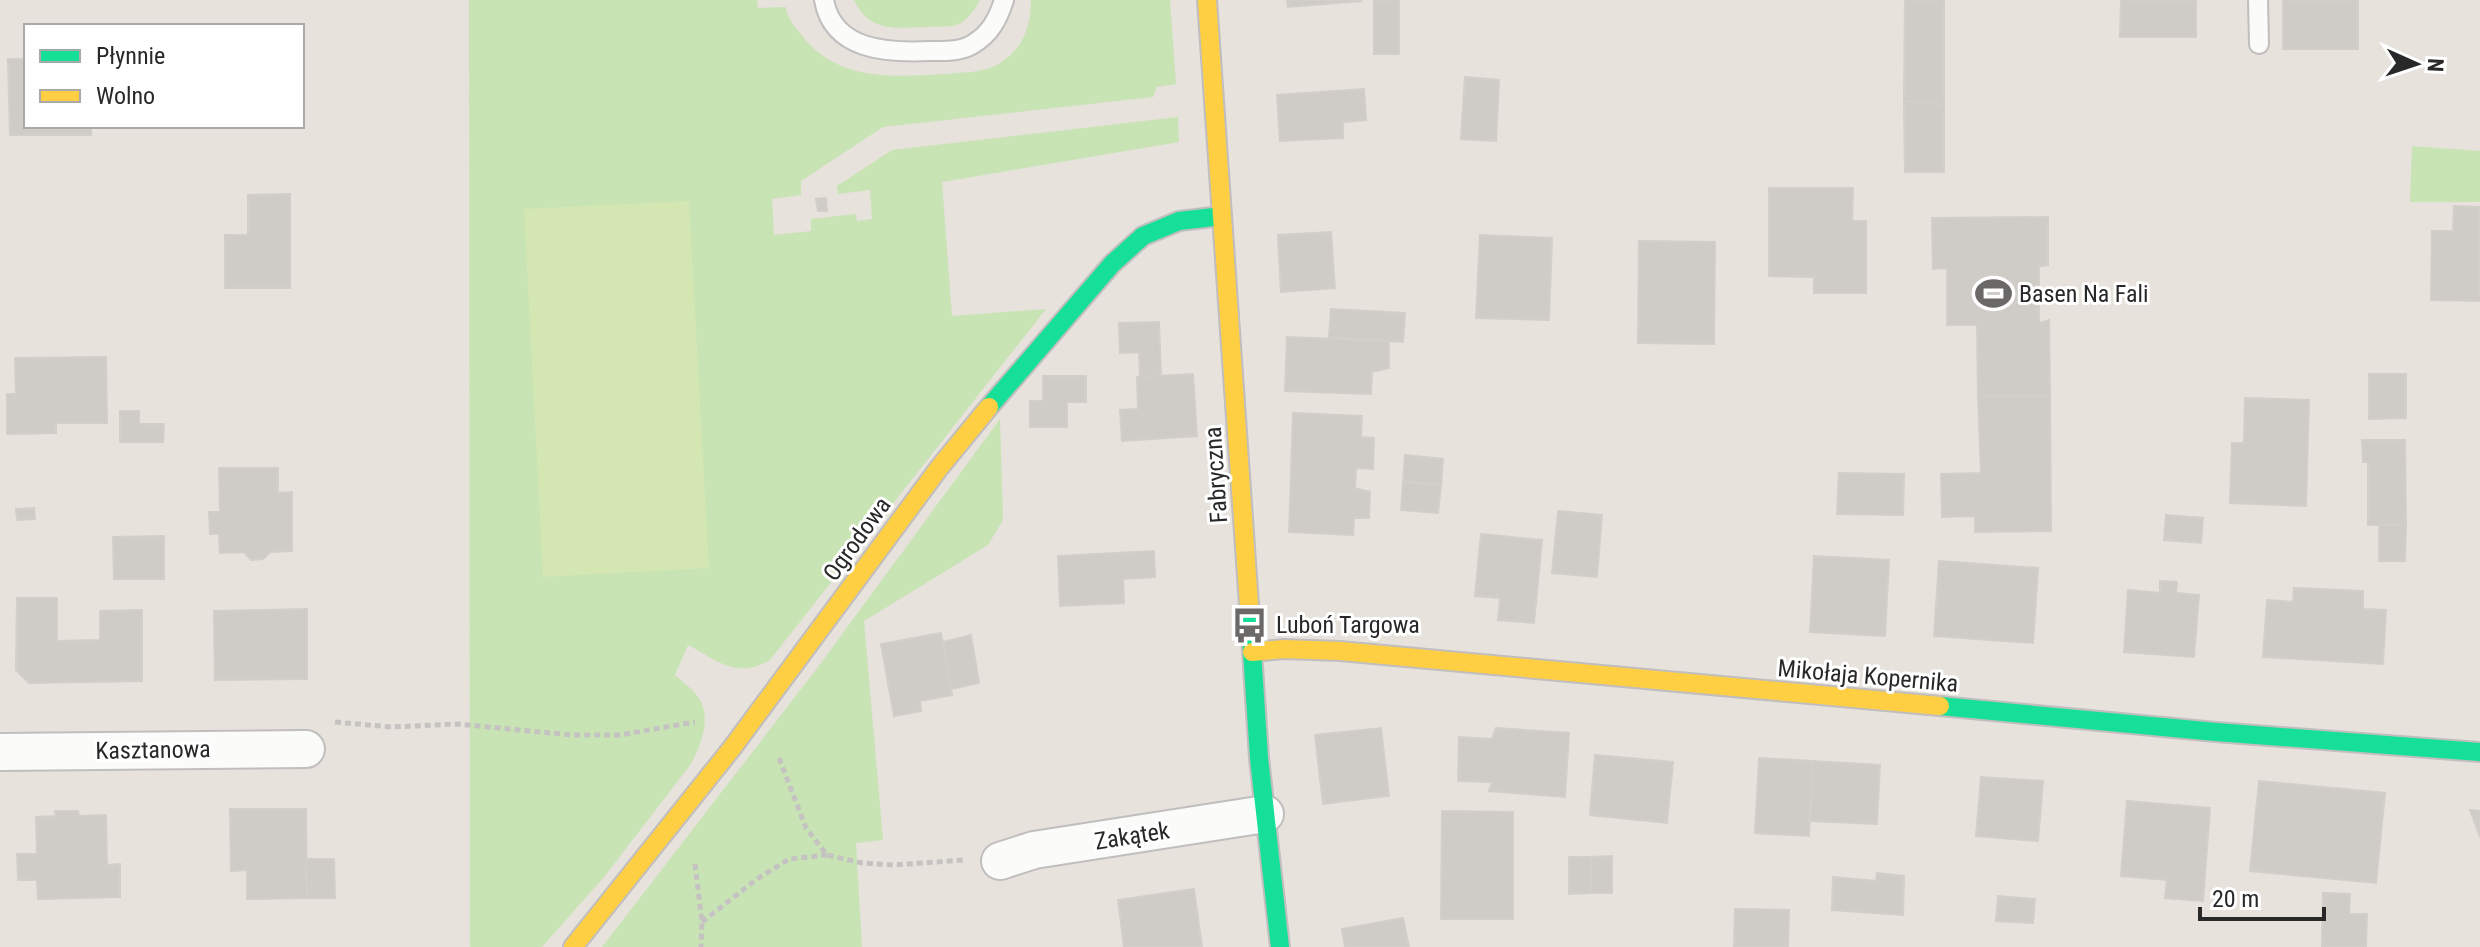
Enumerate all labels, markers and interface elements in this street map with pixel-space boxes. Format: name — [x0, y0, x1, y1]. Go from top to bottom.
legend — [24, 24, 304, 128]
north arrow — [2376, 24, 2456, 104]
text: Płynnie — [96, 42, 165, 70]
text: N — [2423, 58, 2448, 72]
text: Wolno — [96, 82, 155, 110]
sports icon: Basen Na Fali — [1974, 275, 2012, 313]
place label: Basen Na Fali — [2019, 280, 2148, 308]
street label: Fabryczna — [1199, 426, 1233, 524]
street label: Ogrodowa — [817, 492, 897, 586]
bus stop icon: Luboń Targowa — [1231, 606, 1269, 644]
place label: Luboń Targowa — [1276, 611, 1420, 639]
street label: Mikołaja Kopernika — [1777, 654, 1959, 698]
street label: Kasztanowa — [95, 735, 211, 765]
street label: Zakątek — [1093, 816, 1172, 856]
scale bar — [2200, 871, 2324, 921]
text: 20 m — [2212, 885, 2259, 913]

